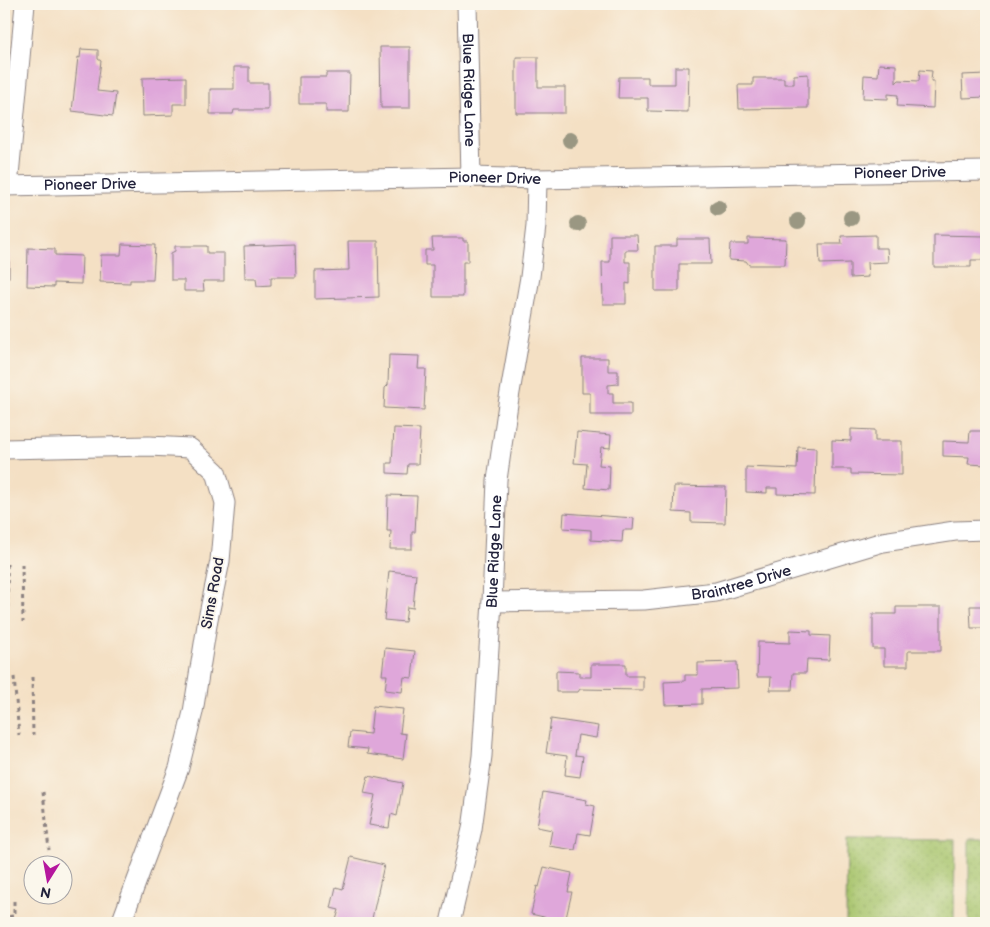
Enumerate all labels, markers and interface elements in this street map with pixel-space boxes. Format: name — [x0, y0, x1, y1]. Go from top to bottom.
street label: Blue Ridge Lane — [458, 33, 480, 147]
street label: Pioneer Drive — [853, 162, 946, 183]
street label: Pioneer Drive — [448, 167, 542, 189]
street label: Pioneer Drive — [44, 174, 137, 195]
street label: Blue Ridge Lane — [482, 494, 506, 609]
street label: Sims Road — [197, 556, 229, 630]
street label: Braintree Drive — [690, 561, 793, 604]
north arrow — [22, 854, 72, 904]
text: N — [39, 883, 52, 902]

